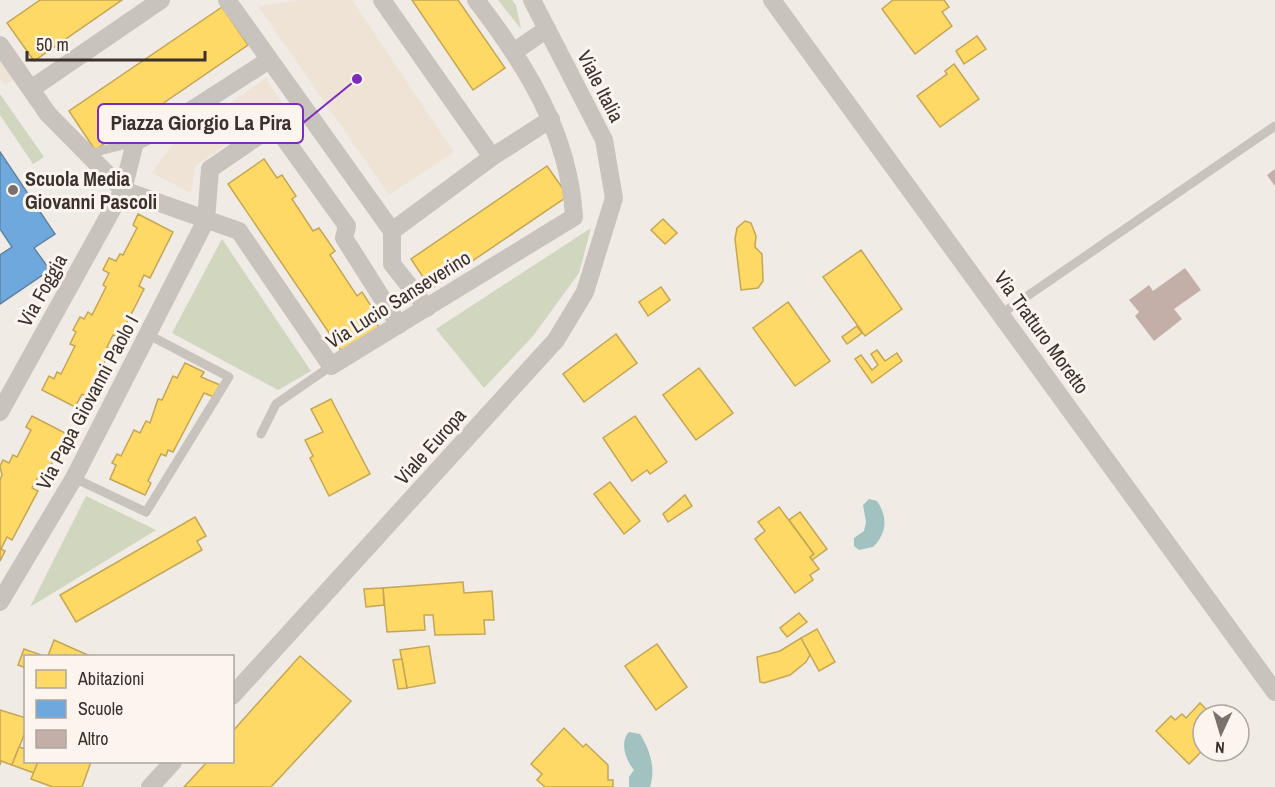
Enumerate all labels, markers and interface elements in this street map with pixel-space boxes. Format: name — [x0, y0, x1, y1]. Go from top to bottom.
scale bar — [27, 24, 206, 62]
text: 50 m — [36, 32, 69, 57]
street label: Viale Italia — [571, 45, 631, 127]
callout: Piazza Giorgio La Pira — [98, 104, 303, 143]
text: Piazza Giorgio La Pira — [111, 108, 292, 137]
place label: Scuola Media Giovanni Pascoli — [25, 165, 157, 215]
marker: Scuola Media Giovanni Pascoli — [6, 183, 20, 197]
street label: Via Lucio Sanseverino — [321, 244, 475, 354]
street label: Via Foggia — [11, 249, 73, 331]
street label: Via Tratturo Moretto — [988, 265, 1096, 399]
street label: Via Papa Giovanni Paolo I — [30, 310, 144, 494]
street label: Viale Europa — [388, 402, 472, 490]
legend — [24, 655, 234, 763]
text: Abitazioni — [77, 666, 144, 691]
text: Scuole — [78, 696, 123, 721]
north arrow — [1191, 703, 1251, 763]
text: Altro — [77, 726, 108, 751]
text: N — [1214, 737, 1225, 759]

